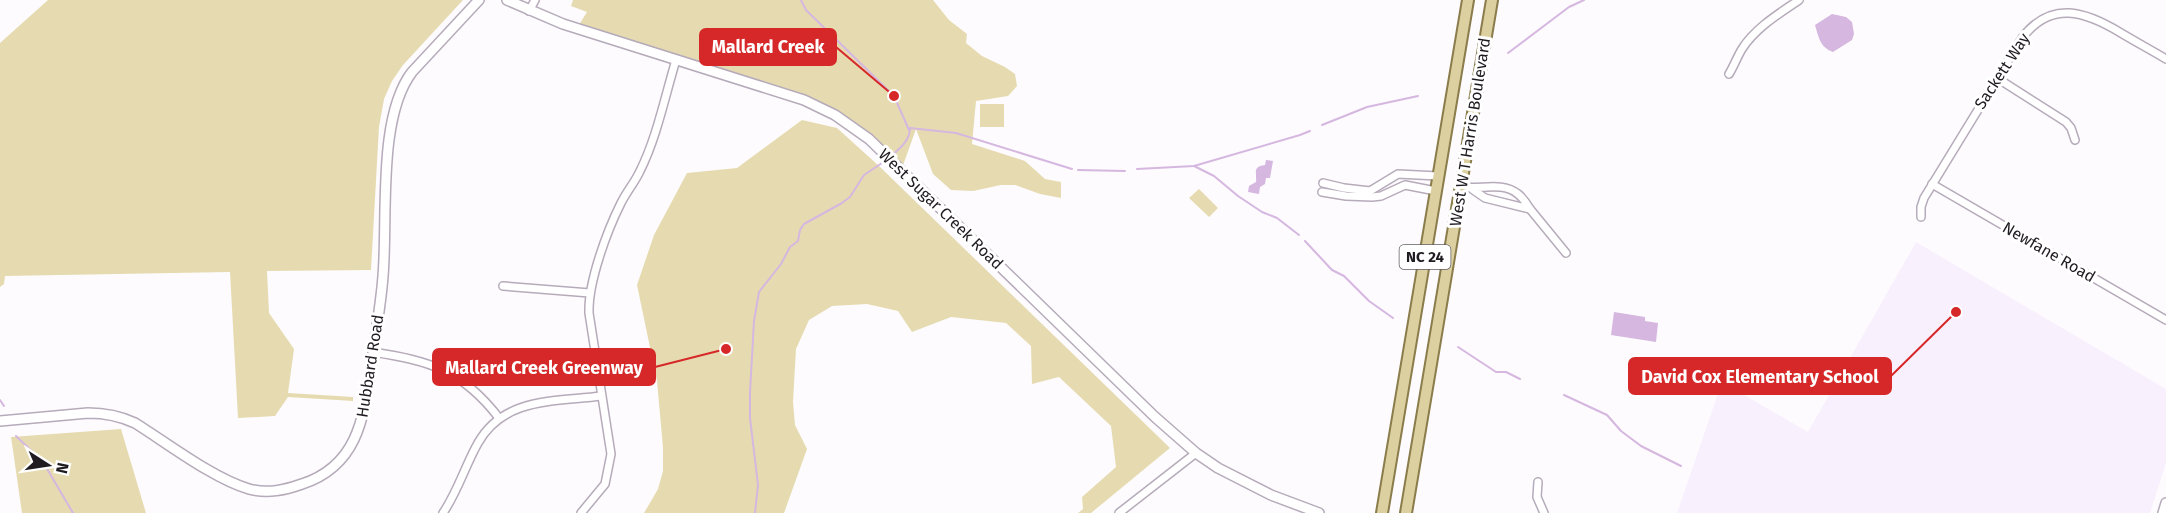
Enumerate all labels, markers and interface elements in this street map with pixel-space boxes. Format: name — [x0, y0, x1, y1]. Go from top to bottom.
callout: Mallard Creek — [700, 29, 836, 65]
street label: Sackett Way — [1970, 29, 2034, 113]
text: Mallard Creek — [712, 36, 825, 58]
street label: West W T Harris Boulevard — [1446, 36, 1494, 228]
street label: West Sugar Creek Road — [875, 145, 1007, 273]
street label: Newfane Road — [1999, 218, 2099, 286]
road number: NC 24 — [1400, 245, 1450, 269]
street label: Hubbard Road — [352, 313, 388, 419]
callout: Mallard Creek Greenway — [433, 349, 655, 385]
text: Mallard Creek Greenway — [445, 357, 643, 379]
callout: David Cox Elementary School — [1629, 358, 1891, 394]
text: David Cox Elementary School — [1641, 366, 1879, 388]
north arrow — [18, 435, 78, 495]
text: N — [52, 461, 73, 475]

